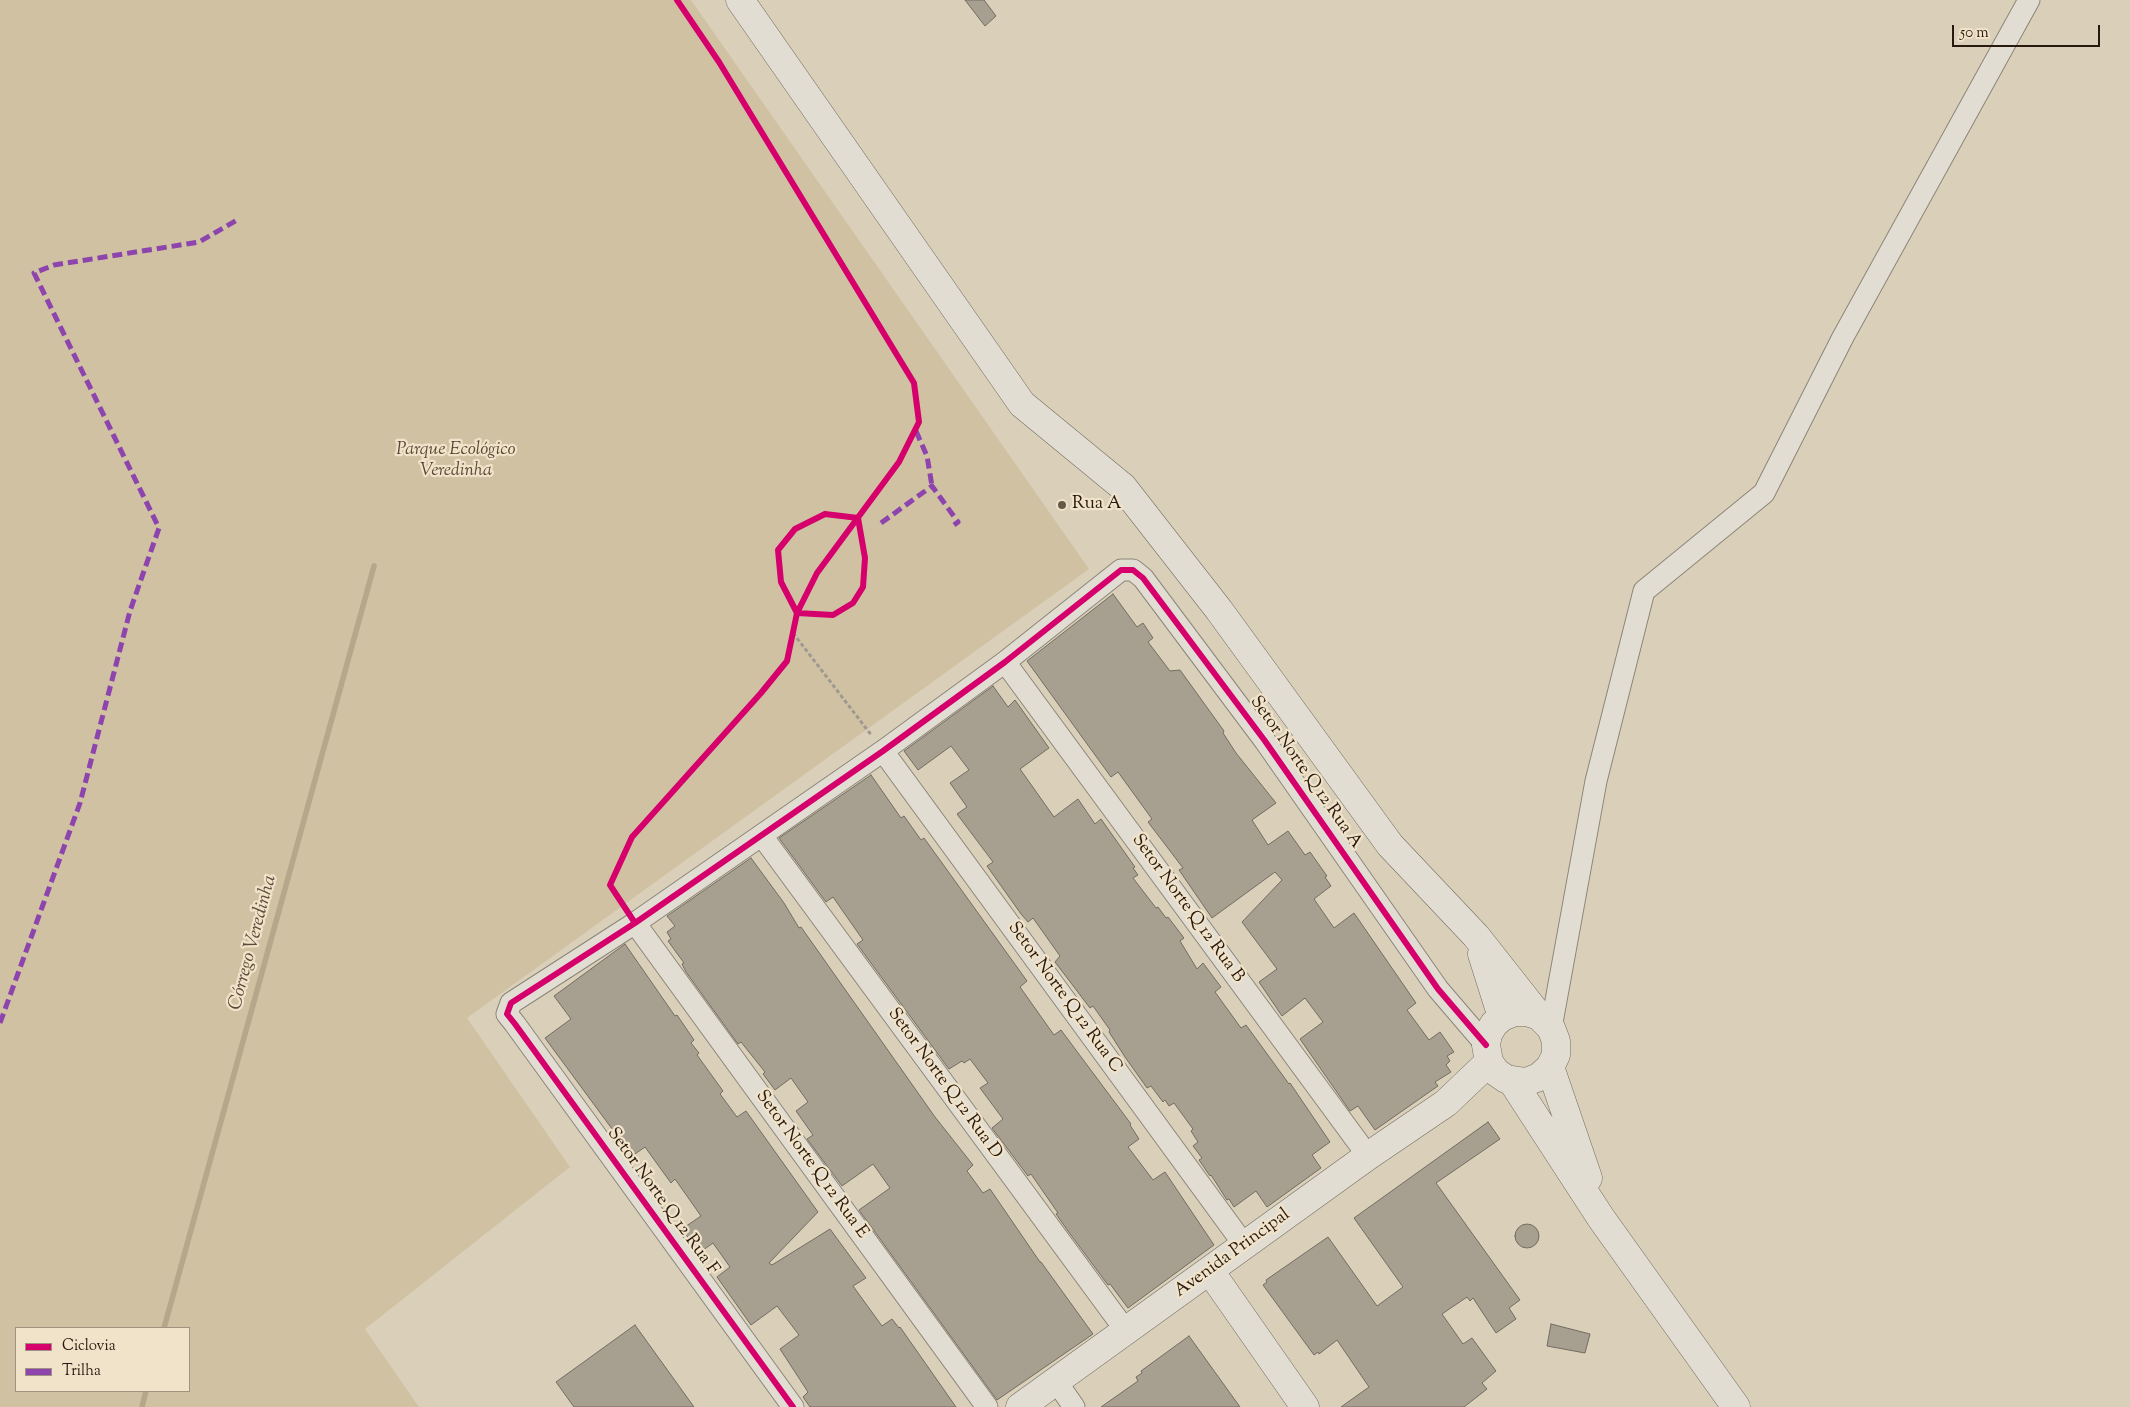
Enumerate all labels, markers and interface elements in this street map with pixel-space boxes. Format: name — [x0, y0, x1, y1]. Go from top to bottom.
scale bar — [1955, 15, 2102, 47]
text: 50 m — [1960, 23, 1989, 44]
park label: Parque Ecológico Veredinha — [396, 440, 516, 482]
place label: Rua A — [1072, 494, 1122, 516]
marker: Rua A — [1056, 499, 1068, 511]
street label: Setor Norte Q 12 Rua A — [1244, 692, 1366, 854]
street label: Setor Norte Q 12 Rua B — [1126, 831, 1248, 987]
water label: Córrego Veredinha — [225, 873, 283, 1013]
street label: Setor Norte Q 12 Rua C — [1002, 918, 1126, 1078]
street label: Setor Norte Q 12 Rua D — [882, 1004, 1006, 1164]
street label: Setor Norte Q 12 Rua E — [750, 1087, 872, 1243]
street label: Setor Norte Q 12 Rua F — [601, 1124, 723, 1280]
street label: Avenida Principal — [1171, 1205, 1295, 1303]
legend — [15, 1327, 190, 1392]
text: Ciclovia — [62, 1336, 116, 1357]
text: Trilha — [62, 1361, 101, 1382]

